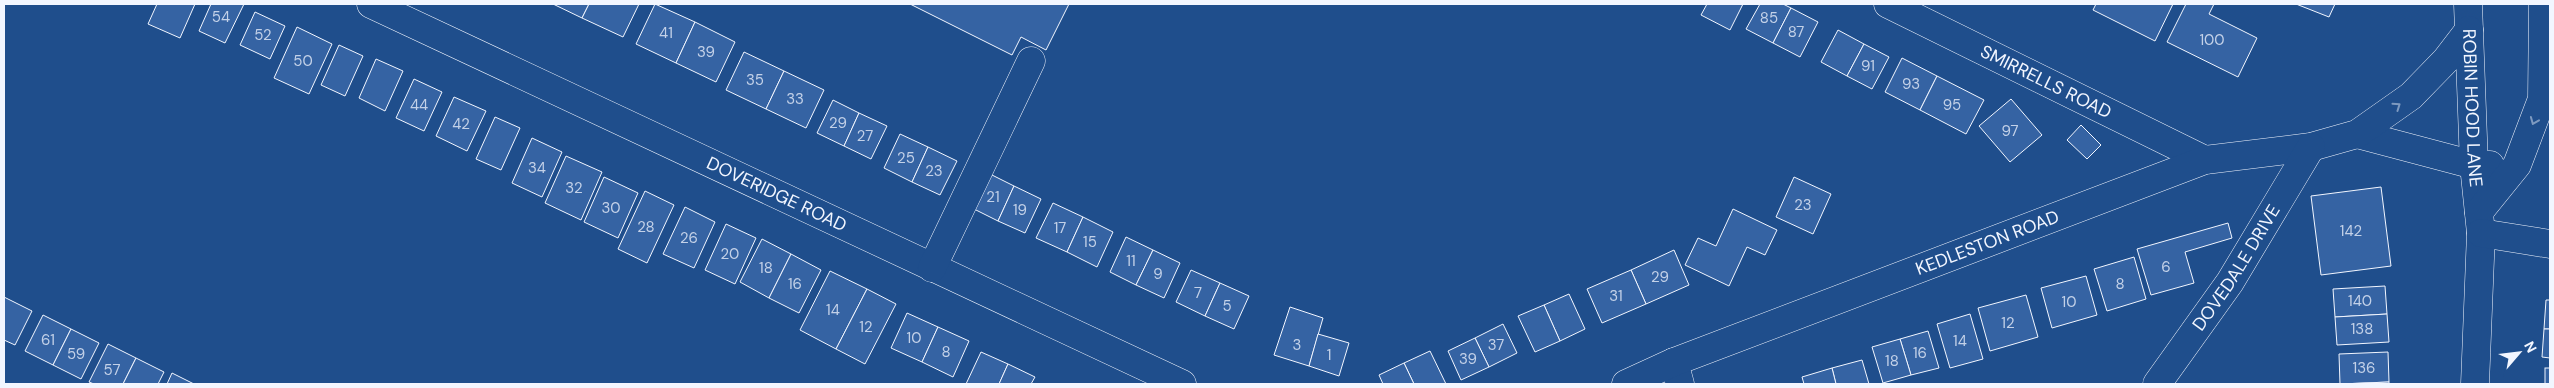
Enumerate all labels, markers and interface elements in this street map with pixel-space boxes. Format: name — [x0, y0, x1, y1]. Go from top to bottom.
house number: 54 — [212, 7, 230, 27]
house number: 85 — [1760, 8, 1778, 28]
house number: 87 — [1788, 22, 1804, 42]
house number: 41 — [659, 23, 673, 43]
house number: 52 — [254, 25, 272, 45]
street label: ROBIN HOOD LANE — [2457, 28, 2488, 188]
house number: 100 — [2199, 30, 2225, 50]
street label: SMIRRELLS ROAD — [1976, 39, 2115, 124]
house number: 39 — [697, 42, 715, 62]
house number: 50 — [293, 51, 313, 71]
house number: 91 — [1861, 56, 1875, 76]
house number: 35 — [746, 70, 764, 90]
house number: 93 — [1902, 74, 1920, 94]
house number: 33 — [786, 89, 804, 109]
house number: 44 — [410, 95, 428, 115]
house number: 95 — [1943, 95, 1961, 115]
one-way arrow — [2391, 103, 2401, 112]
house number: 29 — [829, 113, 847, 133]
house number: 42 — [452, 114, 470, 134]
one-way arrow — [2530, 116, 2540, 125]
house number: 97 — [2001, 121, 2019, 141]
house number: 27 — [857, 126, 873, 146]
house number: 25 — [897, 148, 915, 168]
street label: DOVERIDGE ROAD — [703, 151, 851, 237]
house number: 34 — [528, 158, 546, 178]
house number: 23 — [925, 161, 943, 181]
house number: 32 — [565, 178, 583, 198]
house number: 21 — [986, 187, 1000, 207]
house number: 23 — [1794, 195, 1812, 215]
house number: 30 — [601, 198, 621, 218]
house number: 19 — [1013, 200, 1027, 220]
street label: DOVEDALE DRIVE — [2187, 200, 2286, 335]
street label: KEDLESTON ROAD — [1912, 205, 2062, 281]
house number: 28 — [637, 217, 655, 237]
house number: 17 — [1054, 218, 1066, 238]
house number: 142 — [2340, 221, 2362, 241]
house number: 26 — [680, 228, 698, 248]
house number: 15 — [1083, 232, 1097, 252]
house number: 20 — [721, 244, 739, 264]
house number: 11 — [1126, 251, 1136, 271]
house number: 6 — [2161, 257, 2171, 277]
house number: 18 — [759, 258, 773, 278]
house number: 9 — [1153, 264, 1163, 284]
house number: 29 — [1651, 267, 1669, 287]
house number: 16 — [788, 274, 802, 294]
house number: 8 — [2115, 274, 2125, 294]
house number: 7 — [1194, 283, 1202, 303]
house number: 31 — [1609, 286, 1623, 306]
house number: 140 — [2348, 291, 2372, 311]
house number: 10 — [2062, 292, 2076, 312]
house number: 5 — [1222, 296, 1232, 316]
house number: 14 — [826, 300, 840, 320]
house number: 12 — [2001, 313, 2015, 333]
house number: 12 — [859, 317, 873, 337]
house number: 138 — [2351, 319, 2373, 339]
house number: 10 — [907, 328, 921, 348]
north arrow — [2494, 328, 2544, 378]
house number: 61 — [41, 330, 55, 350]
house number: 14 — [1953, 331, 1967, 351]
house number: 3 — [1293, 335, 1301, 355]
house number: 37 — [1488, 335, 1504, 355]
text: N — [2520, 338, 2541, 356]
house number: 8 — [941, 342, 951, 362]
house number: 16 — [1913, 343, 1927, 363]
house number: 59 — [67, 344, 85, 364]
house number: 1 — [1327, 345, 1331, 365]
house number: 39 — [1459, 349, 1477, 369]
house number: 18 — [1885, 351, 1899, 371]
house number: 136 — [2353, 358, 2375, 378]
house number: 57 — [104, 360, 120, 380]

